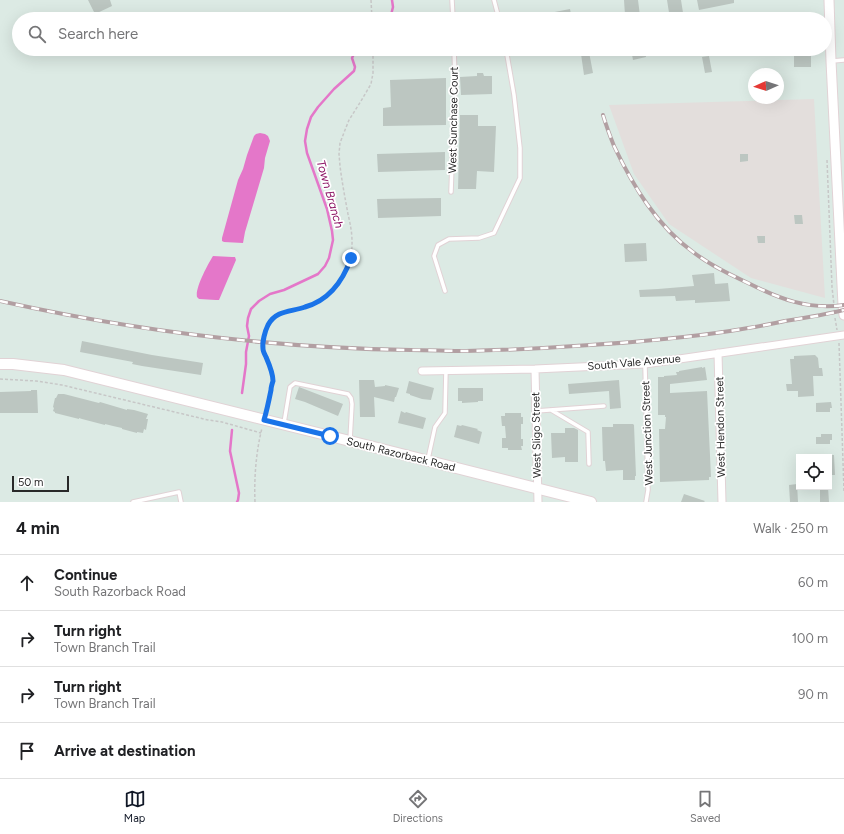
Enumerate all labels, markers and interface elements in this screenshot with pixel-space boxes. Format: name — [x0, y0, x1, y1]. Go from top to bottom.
search box — [12, 12, 832, 56]
icon: search — [26, 23, 48, 45]
text: Search here — [58, 25, 138, 43]
street label: West Sunchase Court — [446, 66, 461, 174]
north arrow — [748, 68, 784, 104]
water label: Town Branch — [314, 158, 346, 230]
route end — [342, 249, 360, 267]
street label: South Vale Avenue — [587, 352, 681, 373]
street label: West Hendon Street — [713, 376, 728, 478]
street label: West Junction Street — [639, 380, 656, 486]
street label: West Sligo Street — [529, 392, 544, 478]
route start — [321, 427, 339, 445]
street label: South Razorback Road — [345, 435, 457, 474]
map controls — [796, 454, 832, 490]
button: locate — [796, 454, 832, 490]
scale bar — [12, 474, 69, 493]
text: 50 m — [18, 476, 43, 489]
text: 4 min — [16, 518, 60, 538]
text: Walk · 250 m — [753, 521, 828, 536]
text: Continue — [54, 566, 117, 584]
icon: ahead — [16, 572, 38, 594]
text: 60 m — [798, 575, 828, 590]
text: South Razorback Road — [54, 584, 186, 599]
text: Turn right — [54, 622, 122, 640]
icon: right — [16, 628, 38, 650]
text: 100 m — [792, 631, 828, 646]
text: Town Branch Trail — [54, 640, 156, 655]
text: Turn right — [54, 678, 122, 696]
icon: right — [16, 684, 38, 706]
text: 90 m — [798, 687, 828, 702]
text: Town Branch Trail — [54, 696, 156, 711]
icon: arrive — [16, 740, 38, 762]
text: Arrive at destination — [54, 742, 195, 760]
tab: Map — [124, 788, 146, 825]
tab: Directions — [393, 788, 443, 825]
tab: Saved — [690, 788, 720, 825]

